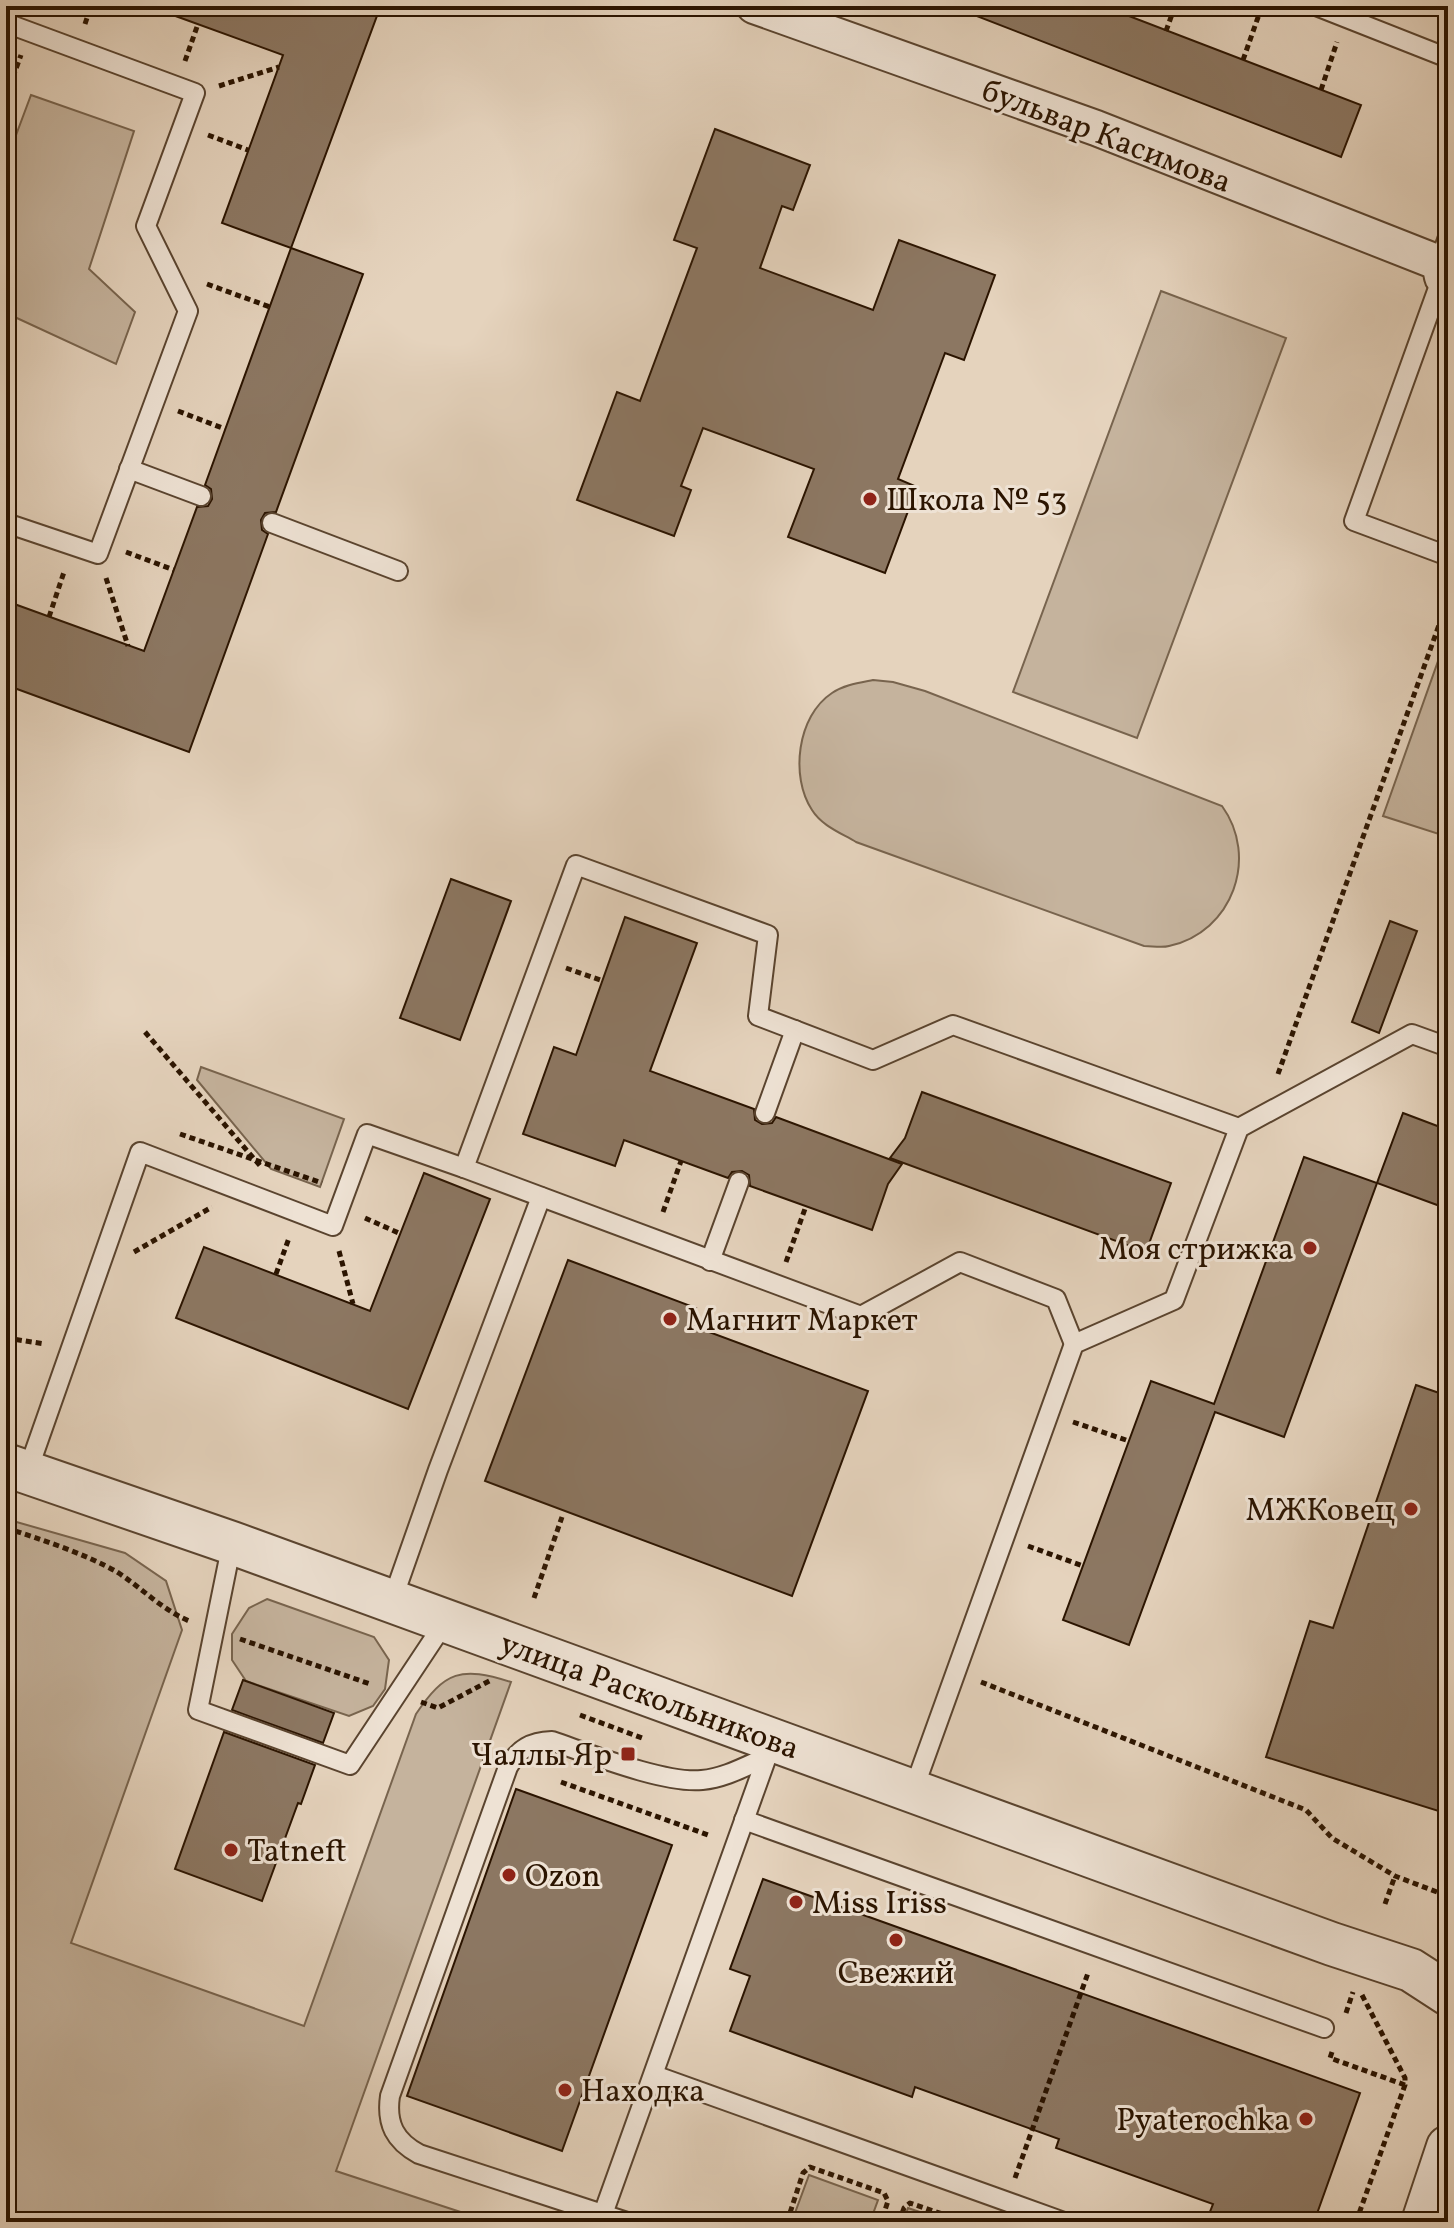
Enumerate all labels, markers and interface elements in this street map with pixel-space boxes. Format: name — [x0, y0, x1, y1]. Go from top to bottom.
street label: бульвар Касимова — [975, 70, 1237, 206]
place label: Школа № 53 — [886, 480, 1067, 524]
marker: Школа № 53 — [861, 490, 879, 508]
place label: Моя стрижка — [1098, 1229, 1294, 1273]
marker: Моя стрижка — [1301, 1239, 1319, 1257]
place label: Магнит Маркет — [686, 1300, 918, 1344]
marker: Магнит Маркет — [661, 1310, 679, 1328]
place label: МЖКовец — [1245, 1490, 1395, 1534]
marker: МЖКовец — [1402, 1500, 1420, 1518]
street label: улица Раскольникова — [493, 1623, 805, 1772]
place label: Чаллы Яр — [471, 1735, 612, 1779]
marker: Чаллы Яр — [619, 1745, 637, 1763]
place label: Tatneft — [247, 1831, 347, 1875]
marker: Tatneft — [222, 1841, 240, 1859]
place label: Ozon — [525, 1856, 601, 1900]
marker: Ozon — [500, 1866, 518, 1884]
place label: Miss Iriss — [812, 1883, 947, 1927]
marker: Miss Iriss — [787, 1893, 805, 1911]
marker: Свежий — [887, 1931, 905, 1949]
place label: Свежий — [838, 1953, 954, 1997]
place label: Находка — [581, 2071, 705, 2115]
marker: Находка — [556, 2081, 574, 2099]
place label: Pyaterochka — [1116, 2100, 1290, 2144]
marker: Pyaterochka — [1297, 2110, 1315, 2128]

